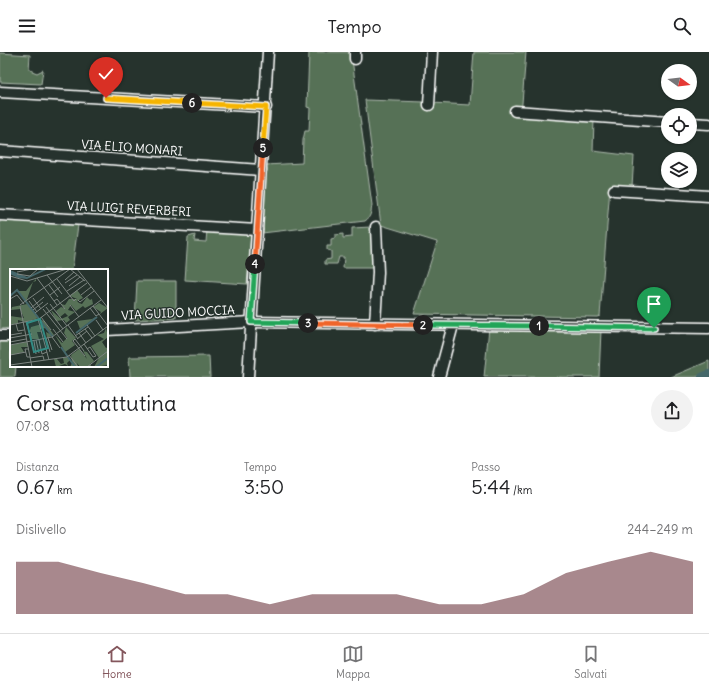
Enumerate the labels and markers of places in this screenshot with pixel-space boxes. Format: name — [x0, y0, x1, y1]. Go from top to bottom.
pin — [89, 57, 123, 98]
pin: 6 — [182, 93, 202, 113]
pin: 5 — [253, 138, 273, 158]
pin: 4 — [245, 254, 265, 274]
pin — [637, 287, 671, 328]
pin: 3 — [298, 313, 318, 333]
pin: 2 — [413, 315, 433, 335]
pin: 1 — [529, 316, 549, 336]

